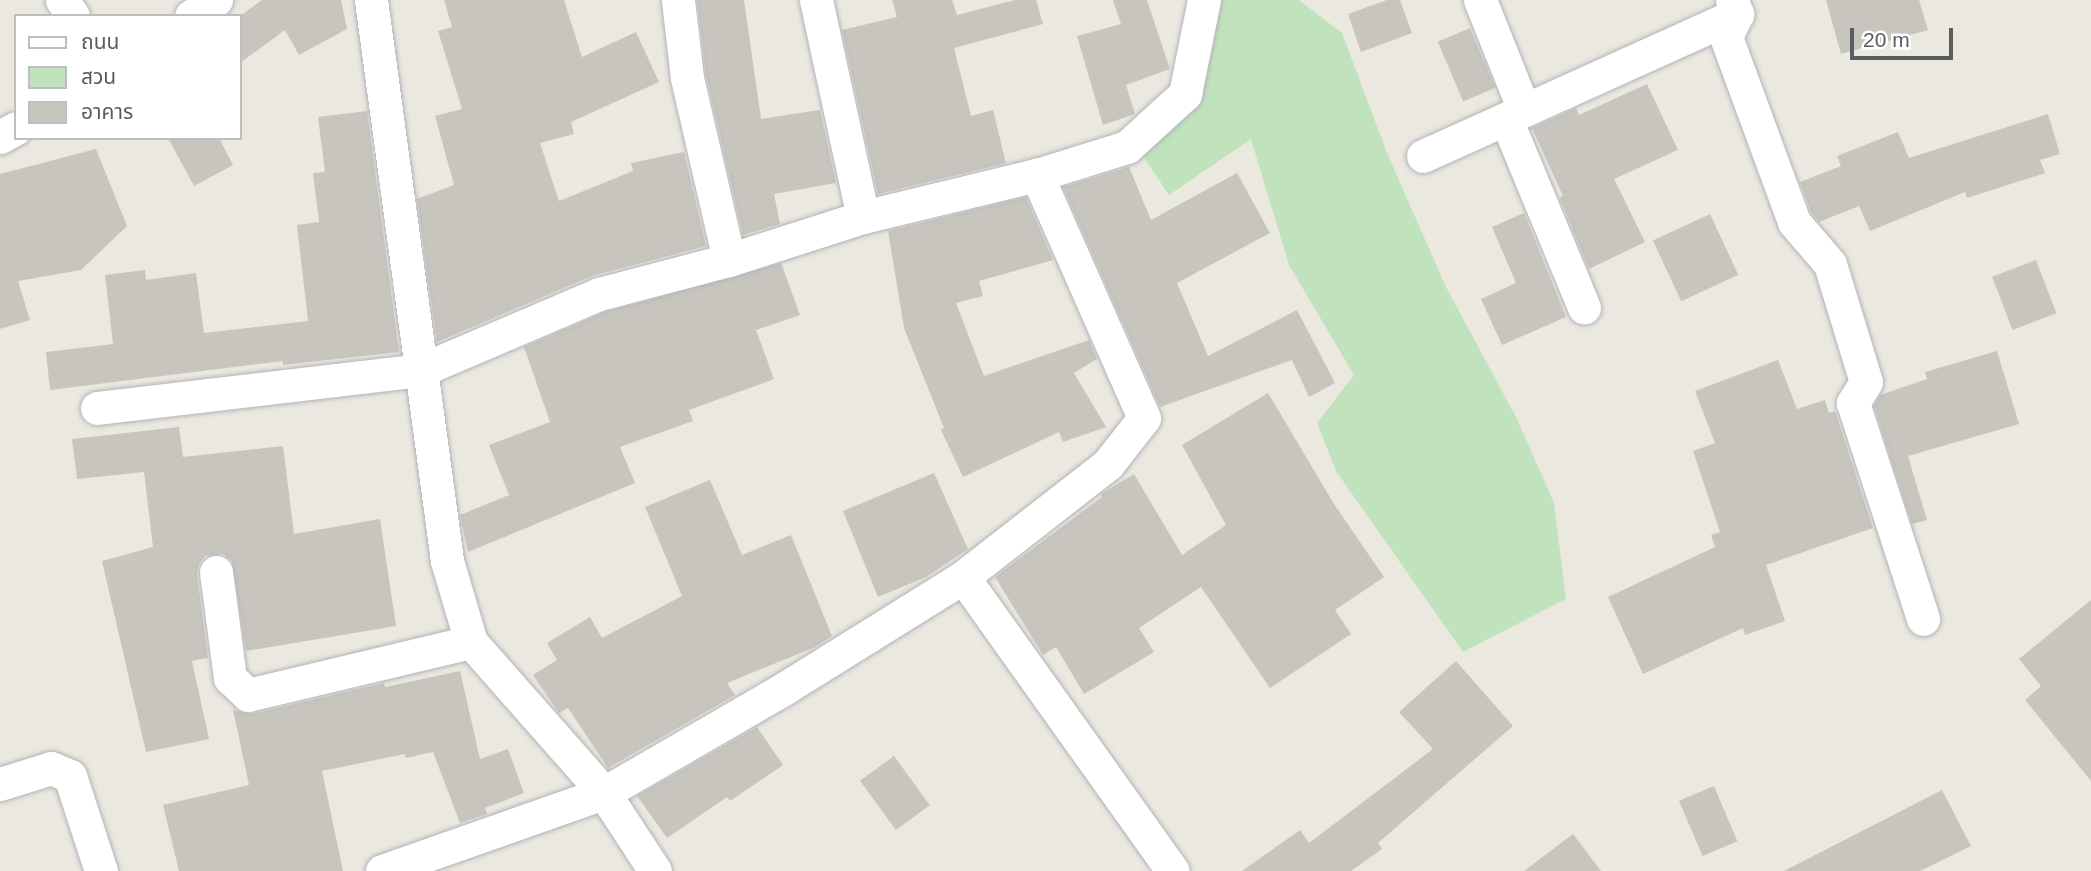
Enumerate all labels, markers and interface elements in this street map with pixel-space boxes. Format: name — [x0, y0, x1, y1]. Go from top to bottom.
legend — [14, 14, 242, 140]
scale bar — [1853, 14, 1956, 58]
text: 20 m — [1863, 28, 1910, 51]
text: ถนน — [81, 30, 119, 53]
text: สวน — [81, 65, 116, 88]
text: อาคาร — [81, 100, 133, 123]

